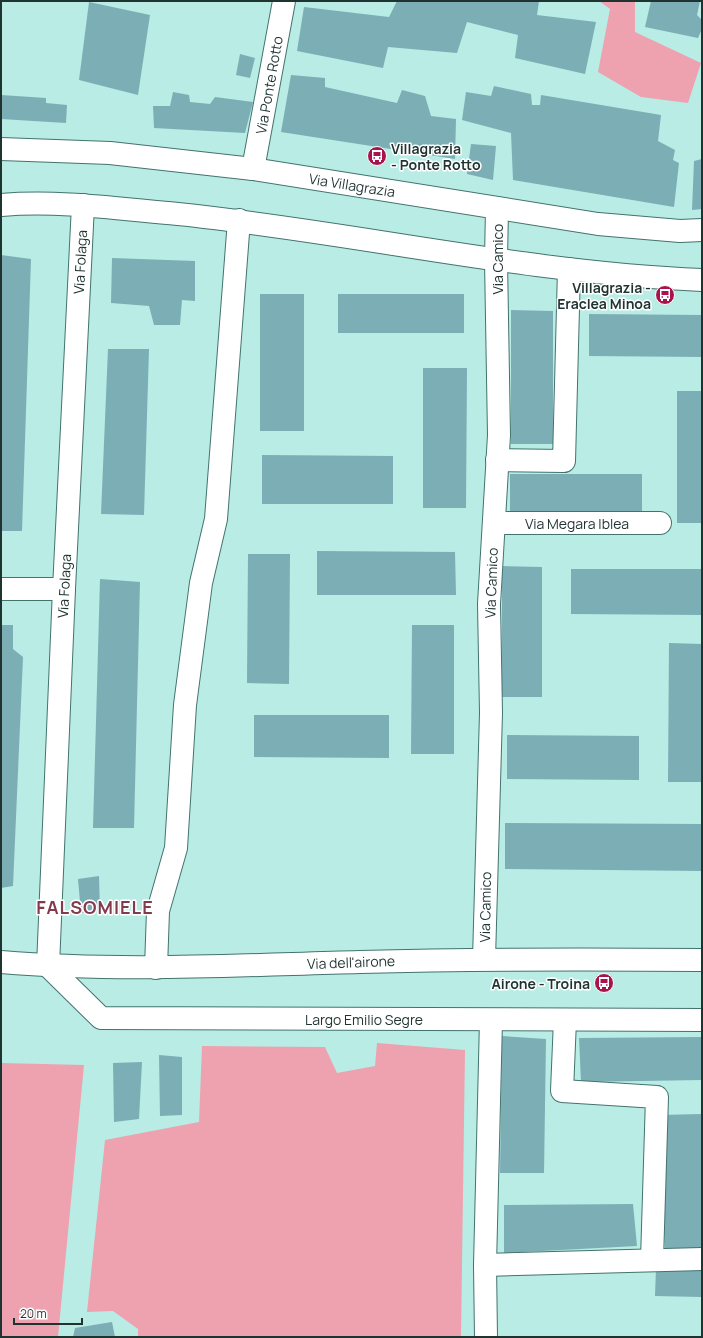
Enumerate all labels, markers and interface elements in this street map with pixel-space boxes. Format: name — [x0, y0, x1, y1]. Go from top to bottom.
street label: Via Ponte Rotto — [251, 35, 287, 135]
place label: Villagrazia - Ponte Rotto — [391, 139, 481, 174]
bus stop icon: Villagrazia - Ponte Rotto — [366, 145, 388, 167]
street label: Via Villagrazia — [308, 169, 396, 201]
street label: Via Camico — [488, 224, 507, 294]
street label: Via Folaga — [69, 229, 91, 295]
place label: Villagrazia - Eraclea Minoa — [557, 278, 651, 313]
bus stop icon: Villagrazia - Eraclea Minoa — [654, 284, 676, 306]
street label: Via Megara Iblea — [525, 514, 629, 533]
street label: Via Camico — [480, 547, 502, 619]
street label: Via Folaga — [53, 553, 75, 619]
street label: Via Camico — [475, 871, 495, 943]
district label: FALSOMIELE — [36, 895, 154, 919]
street label: Via dell'airone — [307, 951, 395, 973]
bus stop icon: Airone - Troina — [593, 972, 615, 994]
place label: Airone - Troina — [491, 974, 590, 993]
street label: Largo Emilio Segre — [305, 1010, 423, 1029]
scale bar — [14, 1300, 82, 1326]
text: 20 m — [20, 1305, 47, 1322]

